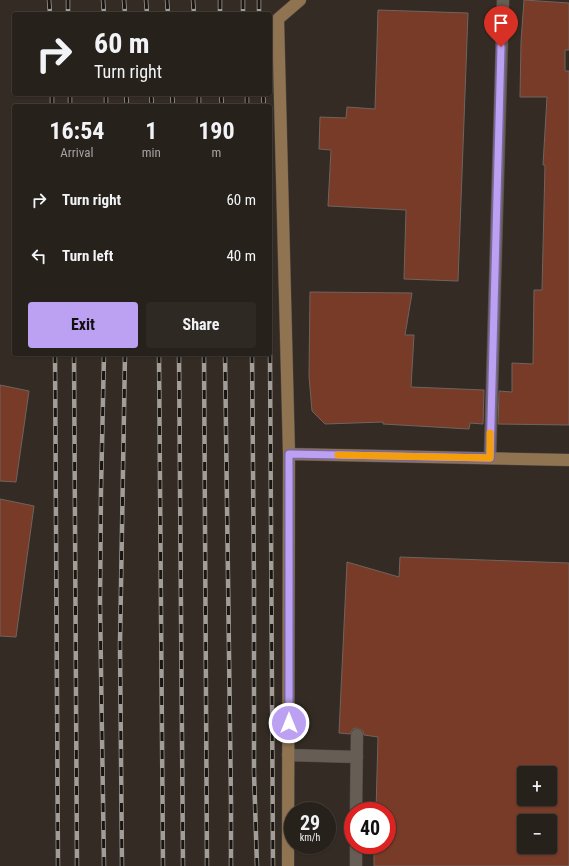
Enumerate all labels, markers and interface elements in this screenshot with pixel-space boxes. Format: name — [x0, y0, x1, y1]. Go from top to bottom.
pin — [484, 6, 518, 47]
icon: arrive — [490, 12, 512, 34]
text: 60 m — [94, 27, 150, 60]
icon: right — [28, 28, 80, 80]
text: Turn right — [94, 61, 162, 82]
text: 16:54 — [49, 117, 104, 145]
text: 1 — [145, 117, 157, 145]
text: 190 — [198, 117, 235, 145]
text: Arrival — [60, 145, 93, 160]
text: min — [142, 145, 161, 160]
text: m — [212, 145, 221, 160]
icon: right — [28, 189, 50, 211]
text: Turn right — [62, 191, 121, 209]
text: 60 m — [226, 191, 256, 209]
icon: left — [28, 245, 50, 267]
text: Turn left — [62, 247, 113, 265]
text: 40 m — [226, 247, 256, 265]
button: Exit — [28, 302, 138, 348]
button: Share — [146, 302, 256, 348]
position arrow — [268, 702, 310, 744]
map controls — [517, 766, 557, 854]
button: + — [517, 766, 557, 806]
speed limit sign: 40 — [344, 802, 396, 854]
text: 29 — [300, 811, 320, 835]
button: − — [517, 814, 557, 854]
text: km/h — [300, 832, 320, 843]

